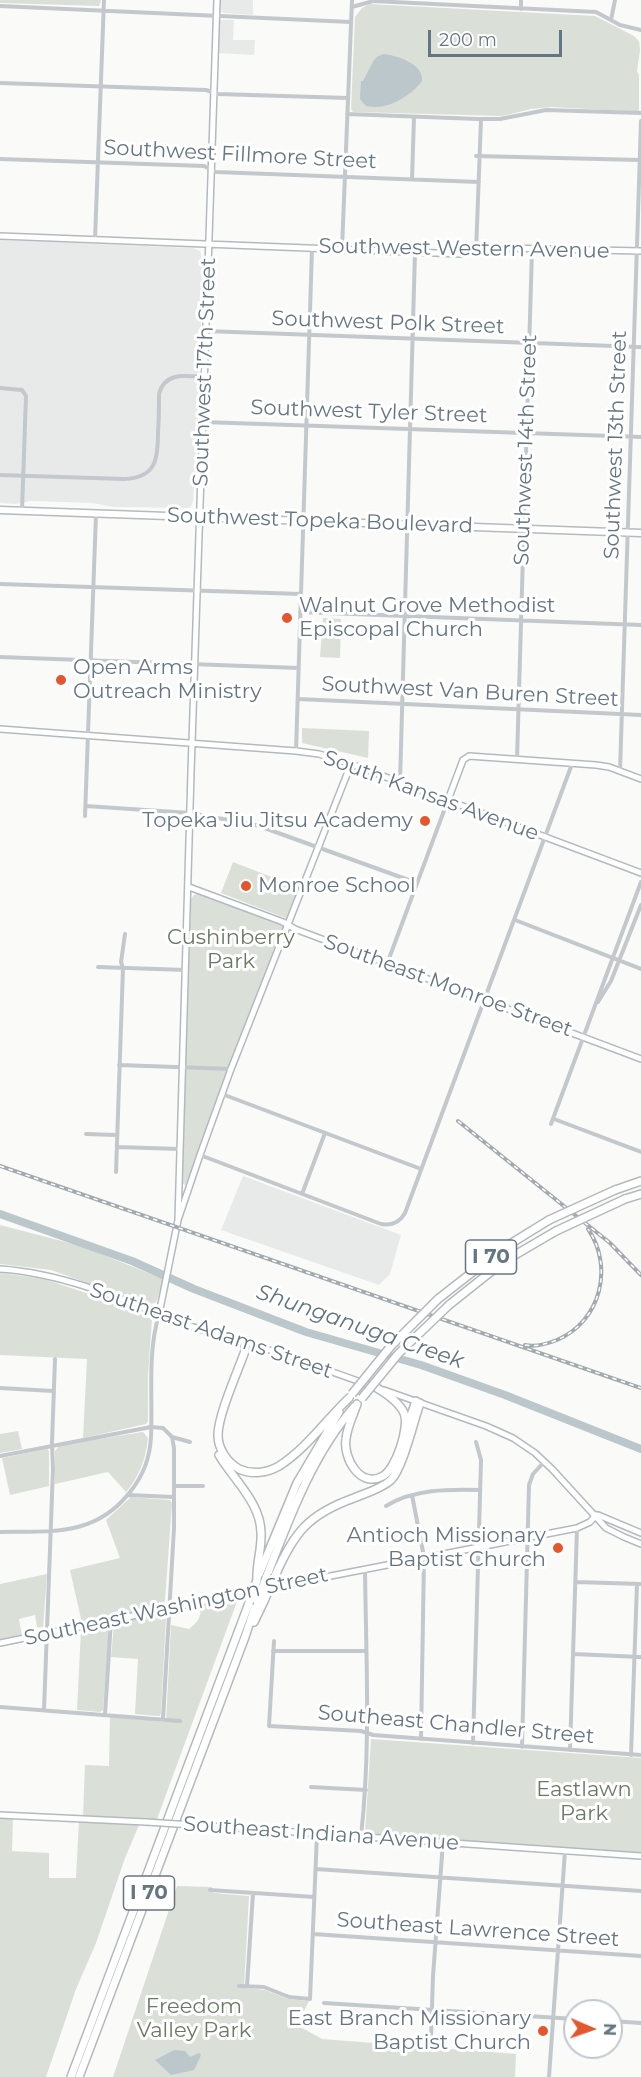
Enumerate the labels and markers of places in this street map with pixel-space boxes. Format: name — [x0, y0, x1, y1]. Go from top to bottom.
place label: Walnut Grove Methodist Episcopal Church — [299, 593, 555, 643]
marker: Walnut Grove Methodist Episcopal Church — [280, 611, 294, 625]
place label: Open Arms Outreach Ministry — [73, 655, 262, 705]
marker: Open Arms Outreach Ministry — [54, 673, 68, 687]
place label: Topeka Jiu Jitsu Academy — [142, 808, 413, 834]
marker: Topeka Jiu Jitsu Academy — [418, 814, 432, 828]
place label: Monroe School — [258, 873, 416, 899]
marker: Monroe School — [239, 879, 253, 893]
place label: Antioch Missionary Baptist Church — [347, 1523, 546, 1573]
marker: Antioch Missionary Baptist Church — [551, 1541, 565, 1555]
place label: East Branch Missionary Baptist Church — [288, 2006, 531, 2056]
marker: East Branch Missionary Baptist Church — [536, 2024, 550, 2038]

